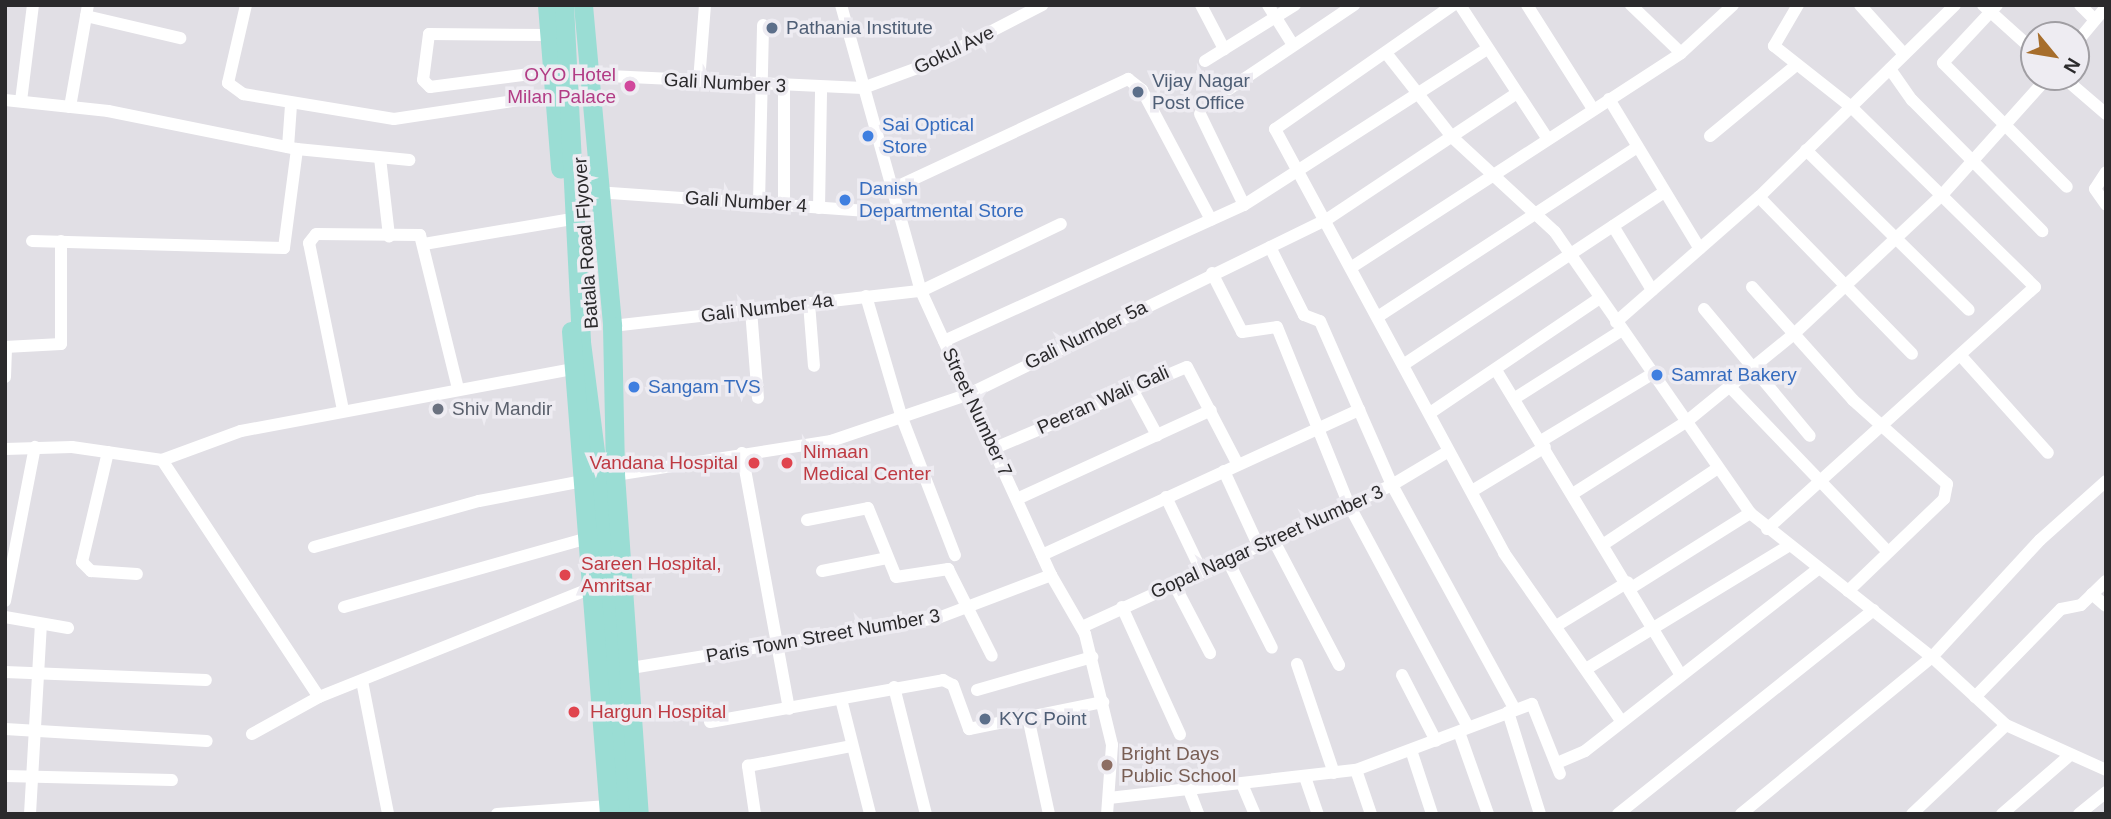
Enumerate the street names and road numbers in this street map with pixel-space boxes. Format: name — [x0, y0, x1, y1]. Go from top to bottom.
street label: Gokul Ave — [910, 21, 998, 79]
street label: Gali Number 3 — [663, 68, 787, 98]
street label: Batala Road Flyover — [569, 156, 603, 330]
street label: Gali Number 4 — [684, 186, 808, 218]
street label: Gali Number 4a — [700, 289, 834, 327]
street label: Gali Number 5a — [1021, 296, 1151, 374]
street label: Street Number 7 — [937, 344, 1017, 480]
street label: Peeran Wali Gali — [1034, 361, 1172, 439]
street label: Gopal Nagar Street Number 3 — [1147, 480, 1387, 604]
street label: Paris Town Street Number 3 — [704, 604, 942, 668]

